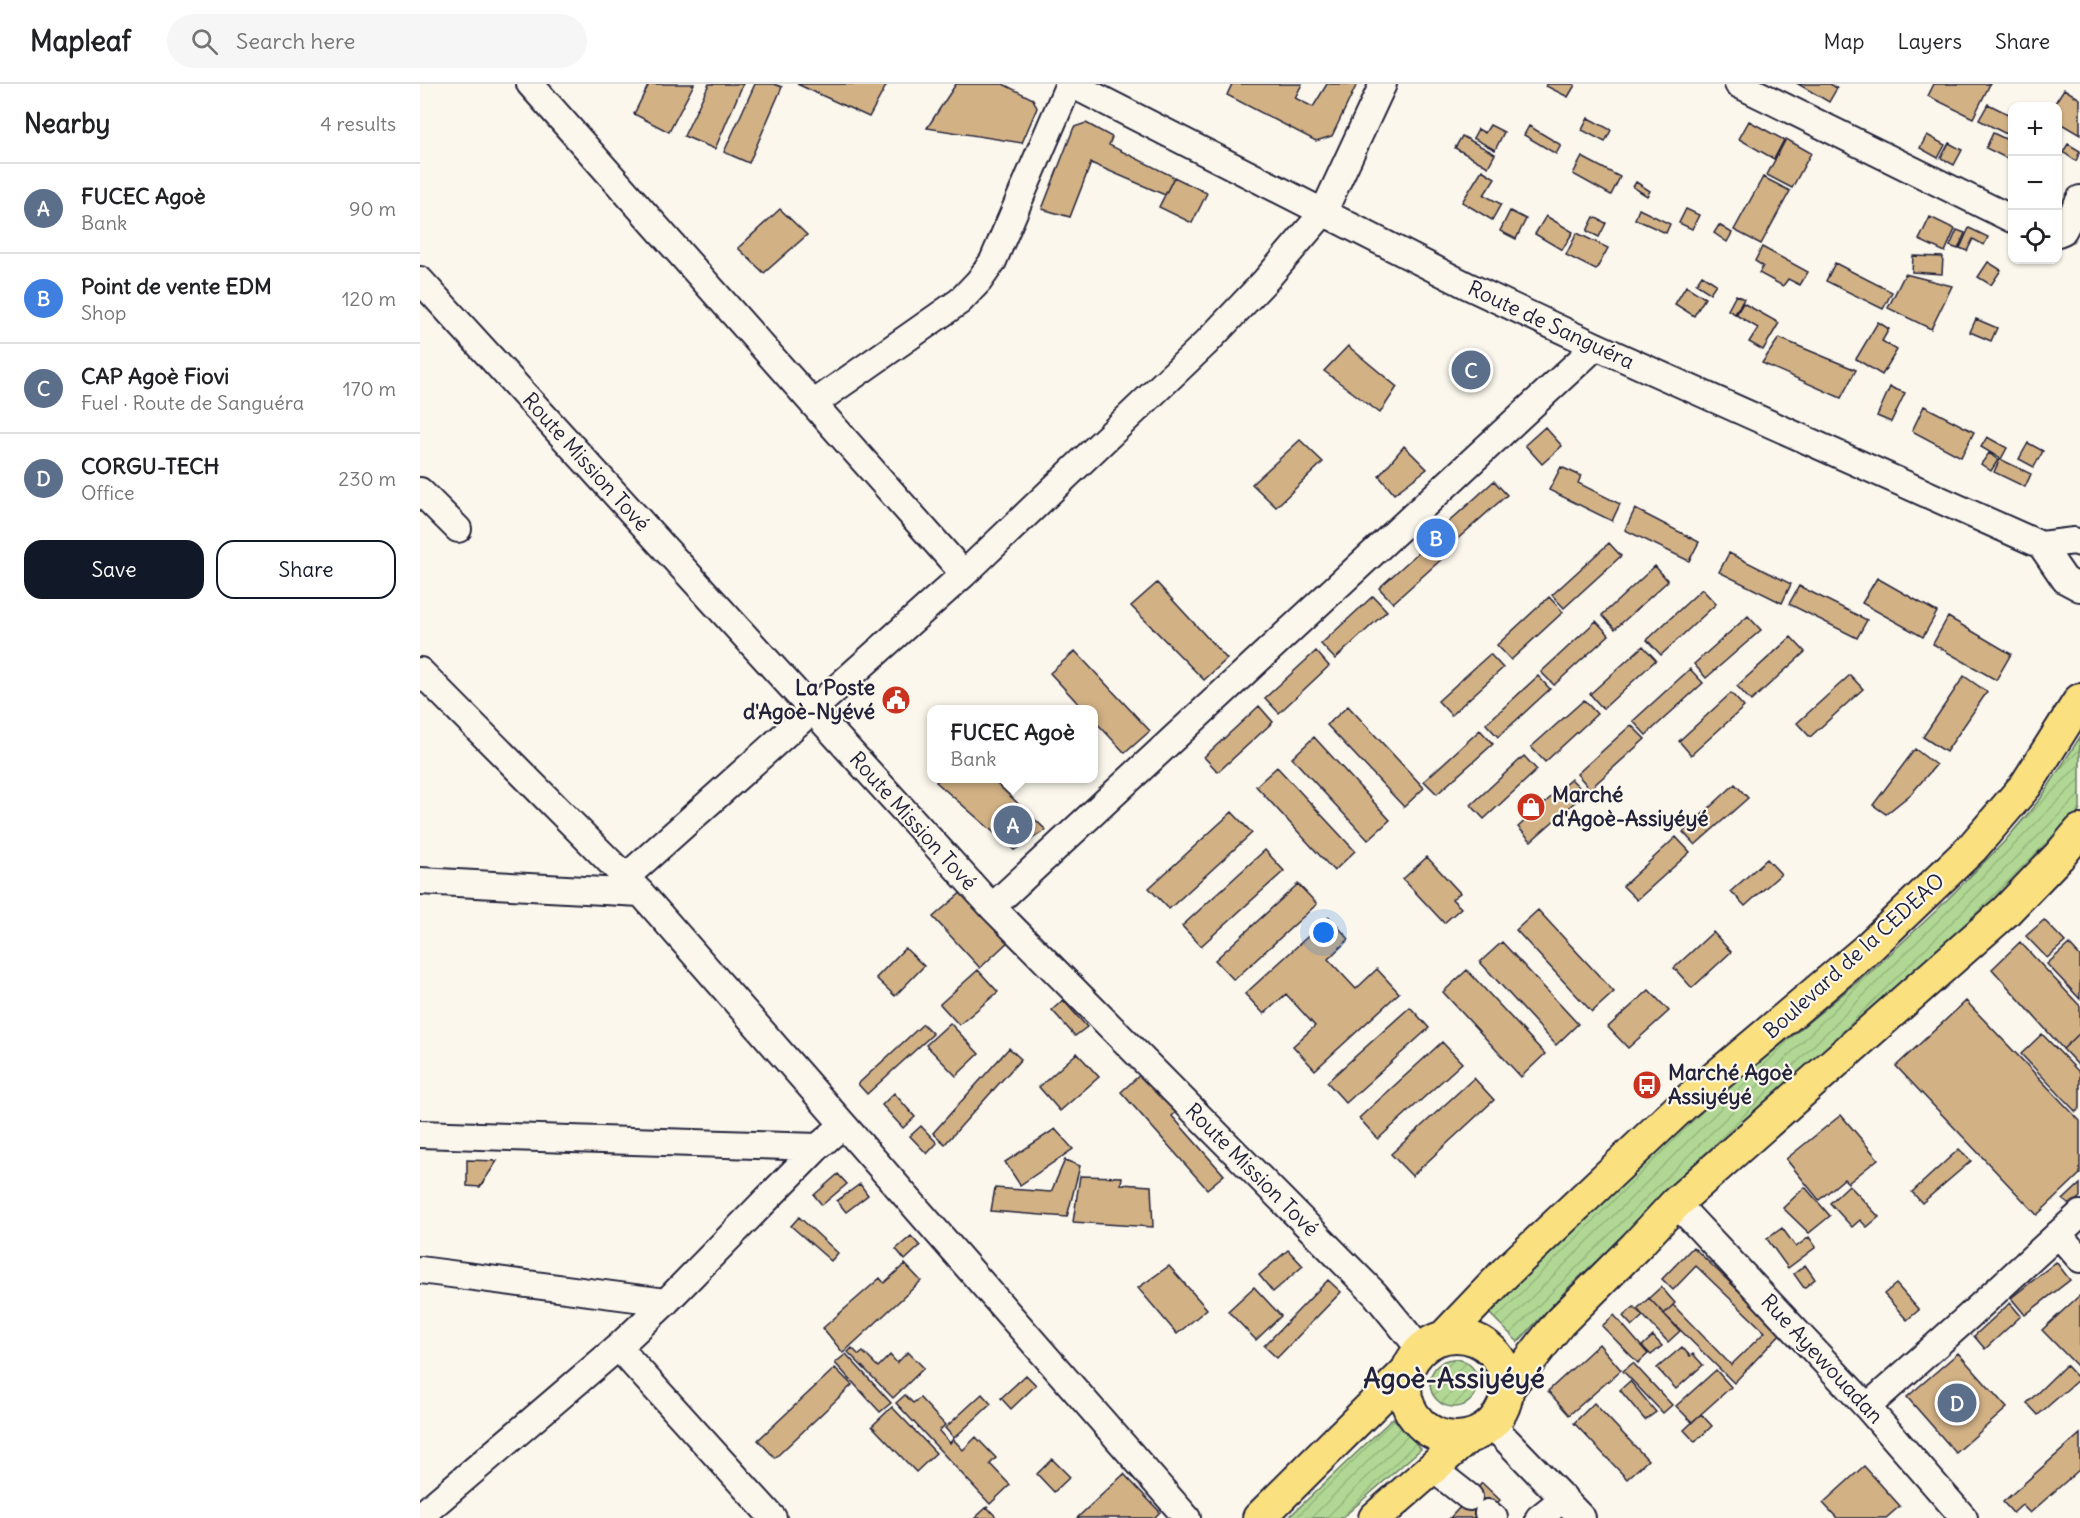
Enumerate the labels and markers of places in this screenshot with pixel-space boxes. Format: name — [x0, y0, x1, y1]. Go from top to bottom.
pin: C — [1452, 348, 1490, 392]
pin: B — [1416, 516, 1456, 560]
place label: La Poste d'Agoè-Nyévé — [743, 674, 875, 725]
public building icon: La Poste d'Agoè-Nyévé — [880, 684, 912, 716]
place label: Marché d'Agoè-Assiyéyé — [1552, 781, 1709, 832]
shop icon: Marché d'Agoè-Assiyéyé — [1515, 791, 1547, 823]
pin: A — [994, 802, 1032, 848]
place label: Marché Agoè Assiyéyé — [1668, 1059, 1793, 1110]
bus stop icon: Marché Agoè Assiyéyé — [1631, 1069, 1663, 1101]
pin: D — [1938, 1380, 1976, 1426]

